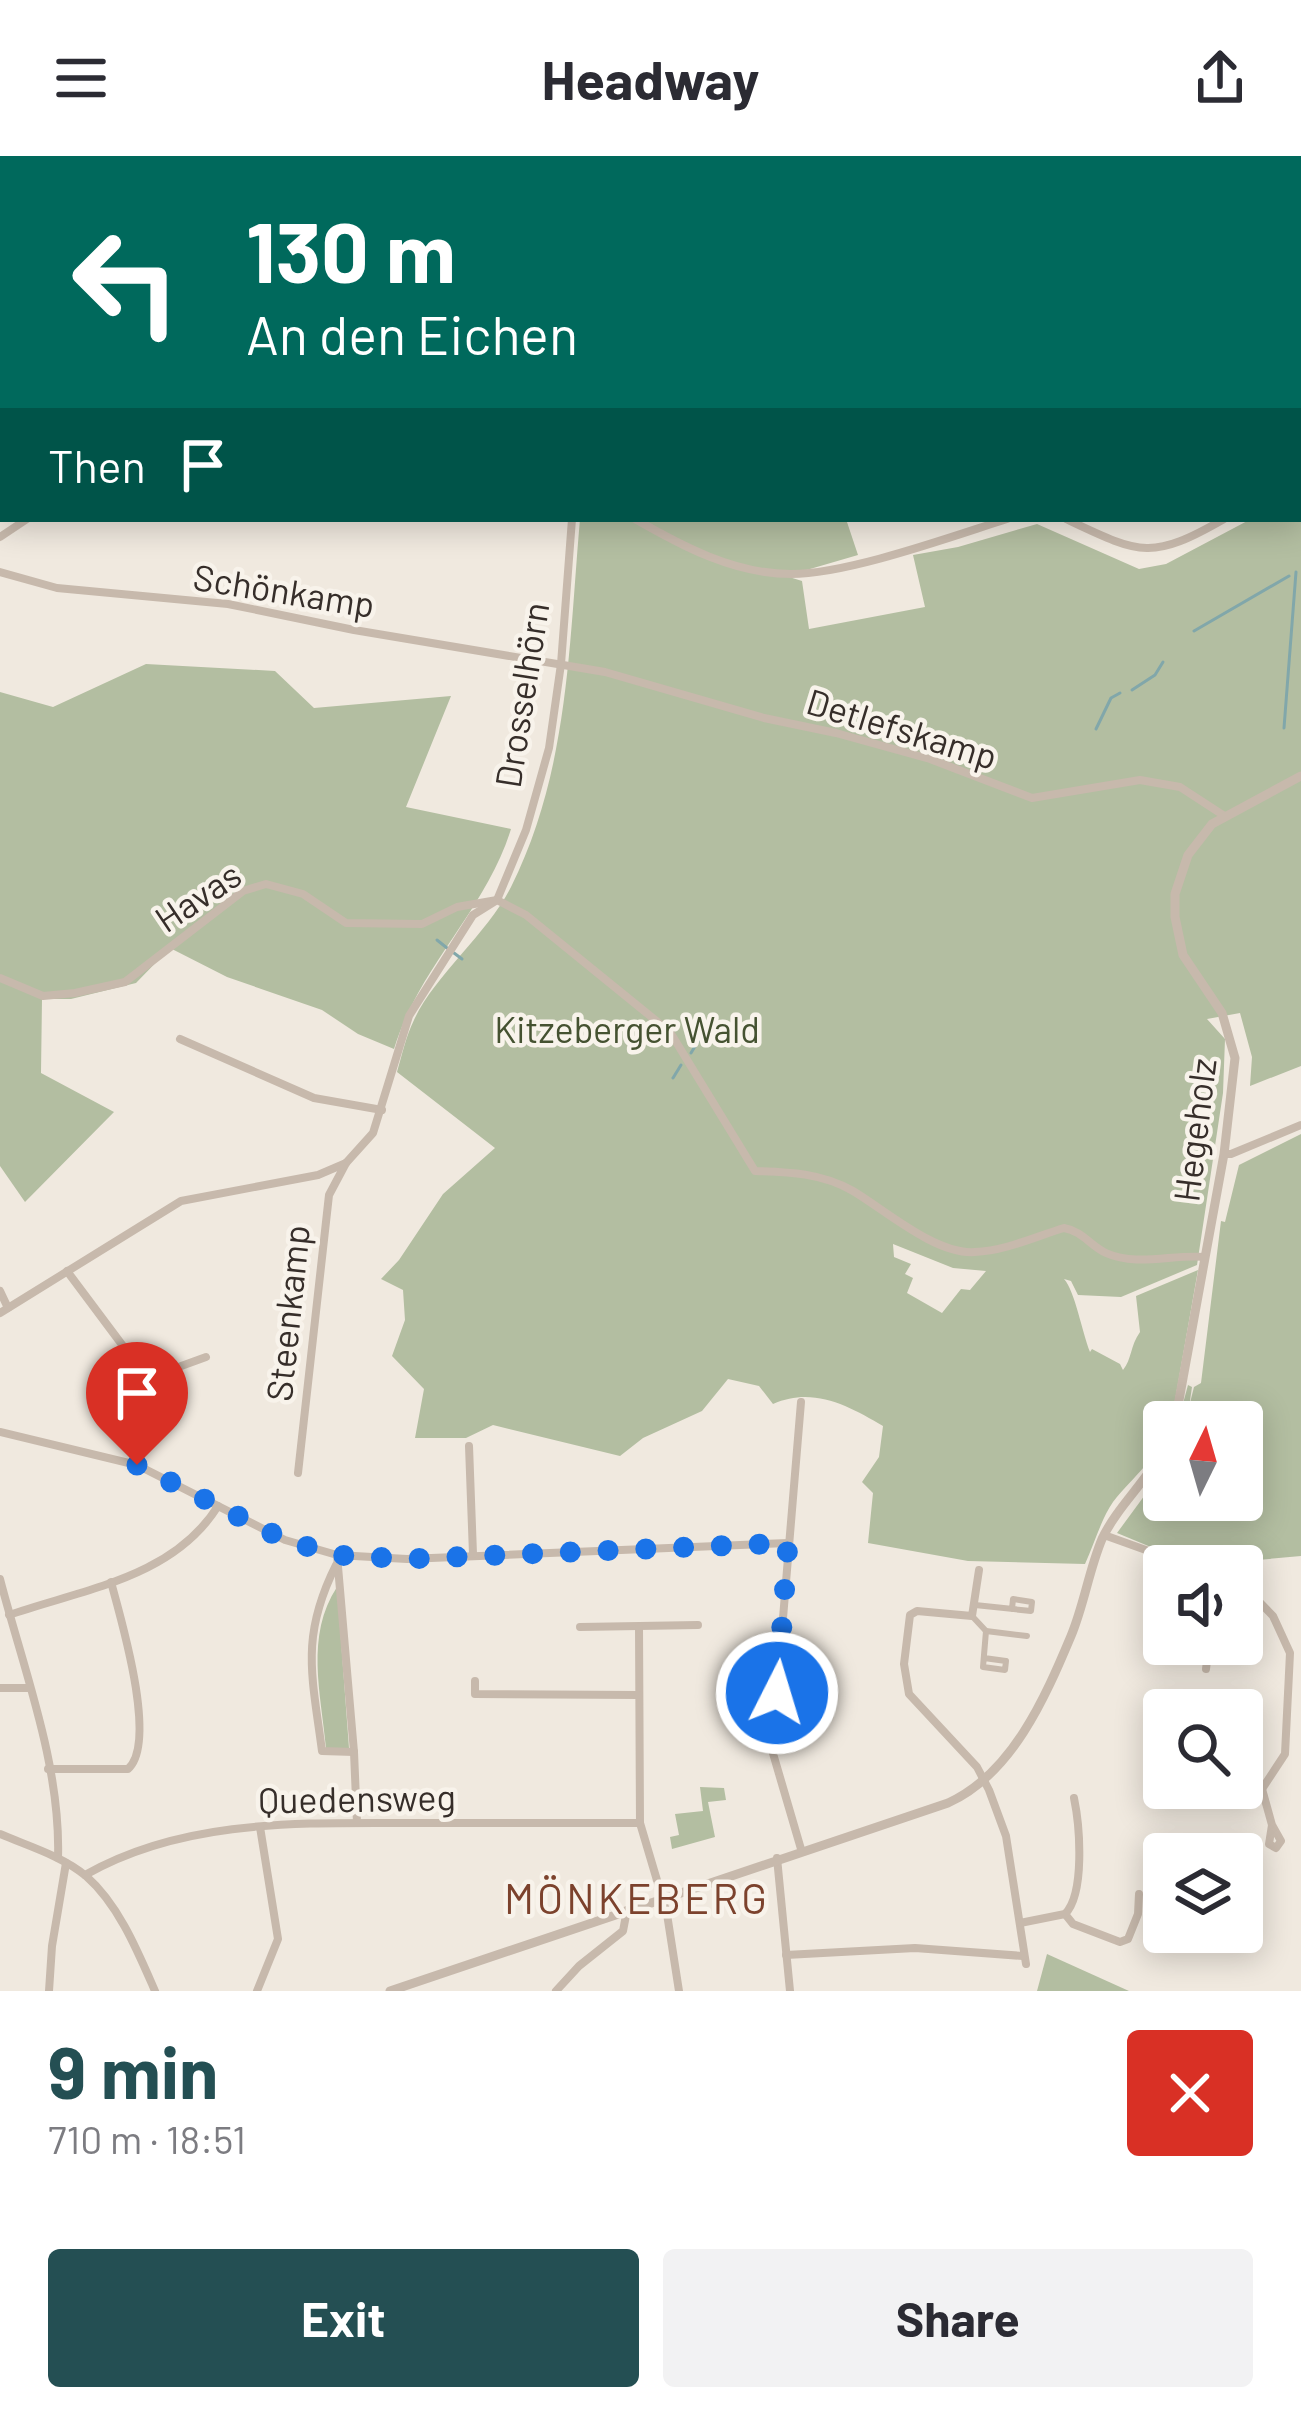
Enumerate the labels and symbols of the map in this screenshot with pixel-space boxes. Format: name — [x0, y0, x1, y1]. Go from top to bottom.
street label: Schönkamp — [190, 554, 378, 625]
street label: Drosselhörn — [485, 599, 556, 791]
street label: Detlefskamp — [802, 678, 1003, 777]
street label: Havas — [146, 852, 248, 940]
park label: Kitzeberger Wald — [494, 1007, 760, 1050]
street label: Hegeholz — [1163, 1056, 1224, 1204]
street label: Steenkamp — [256, 1223, 317, 1403]
pin — [86, 1342, 188, 1465]
north arrow — [1143, 1401, 1263, 1521]
position arrow — [714, 1630, 840, 1756]
street label: Quedensweg — [258, 1774, 456, 1821]
district label: MÖNKEBERG — [504, 1872, 770, 1922]

